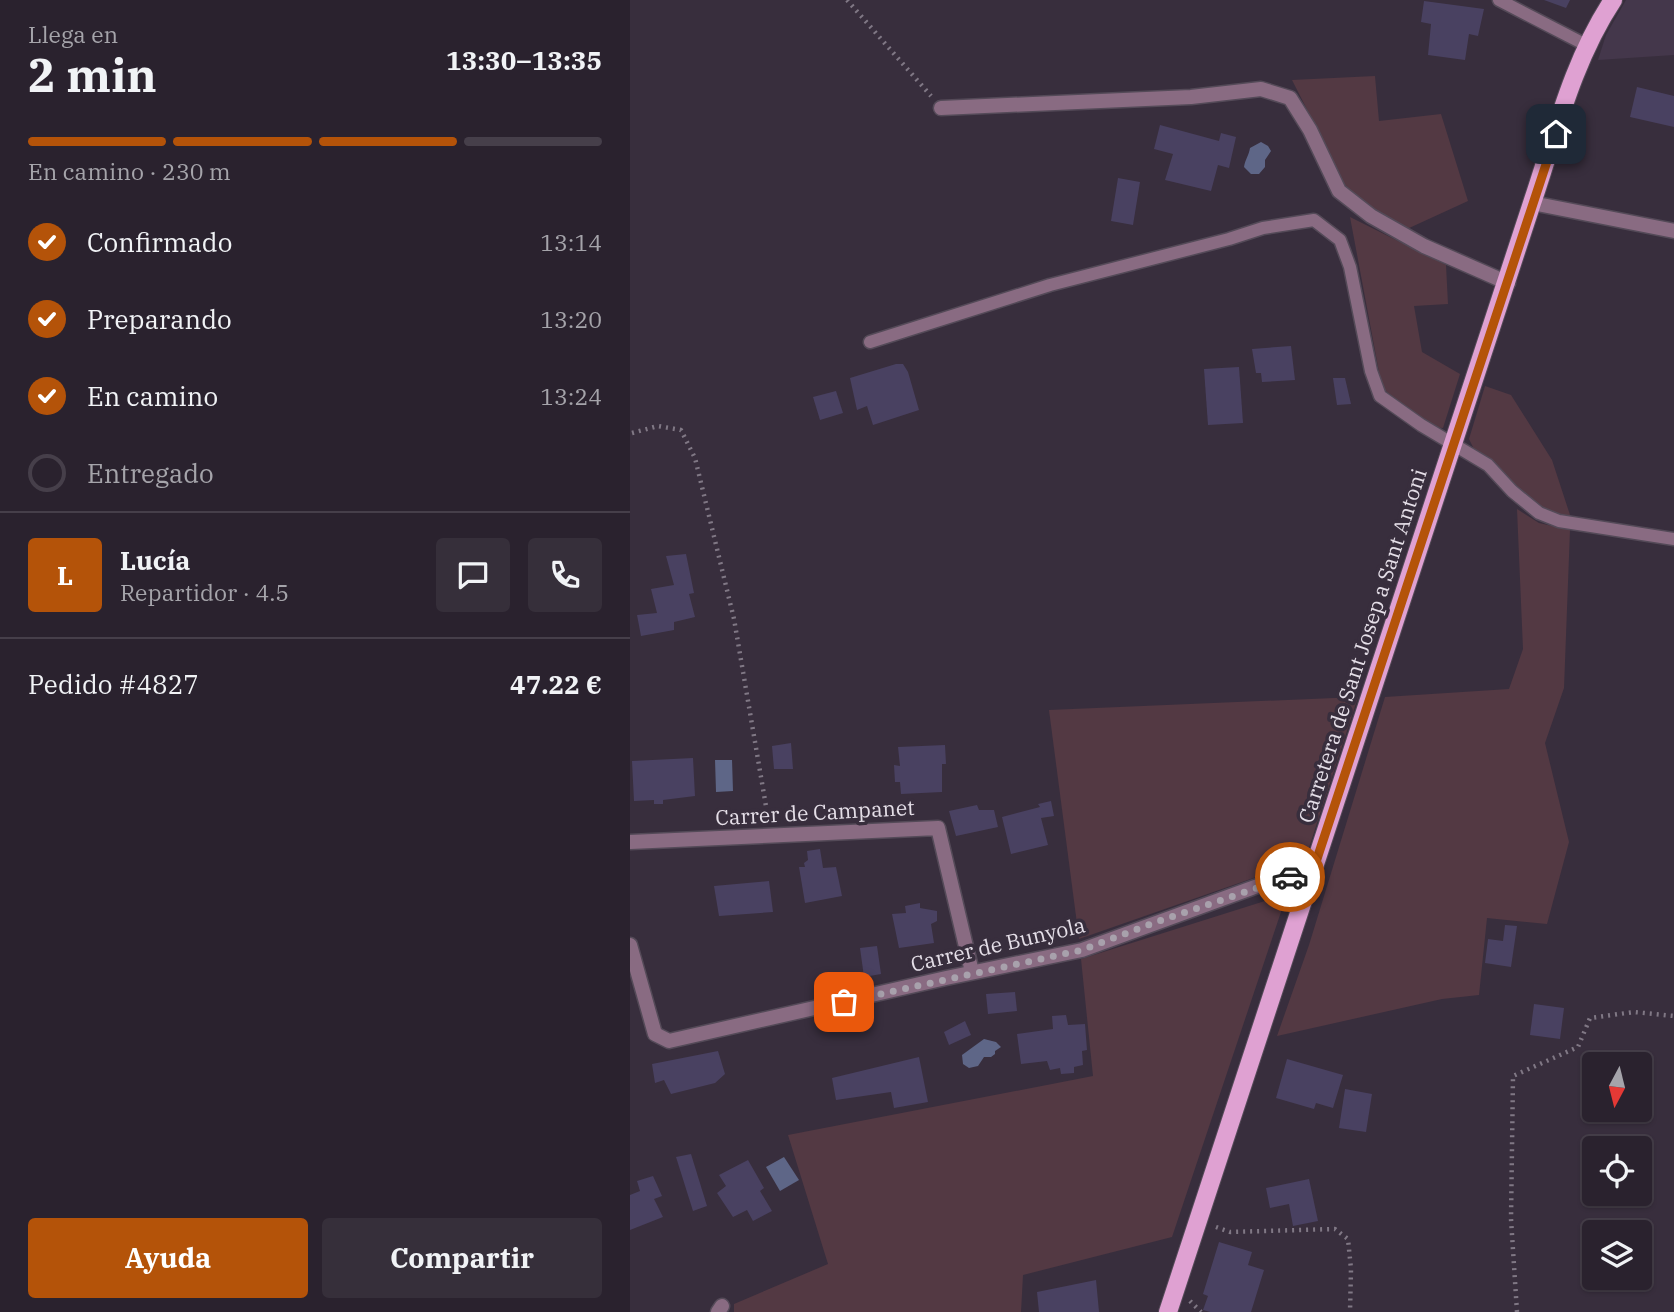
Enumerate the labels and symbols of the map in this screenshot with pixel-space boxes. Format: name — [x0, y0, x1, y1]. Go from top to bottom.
pin — [1526, 104, 1586, 164]
street label: Carretera de Sant Josep a Sant Antoni — [1291, 465, 1433, 826]
street label: Carrer de Campanet — [715, 793, 915, 831]
courier — [1255, 842, 1325, 912]
street label: Carrer de Bunyola — [908, 910, 1088, 978]
pin — [814, 972, 874, 1032]
north arrow — [1582, 1052, 1652, 1122]

